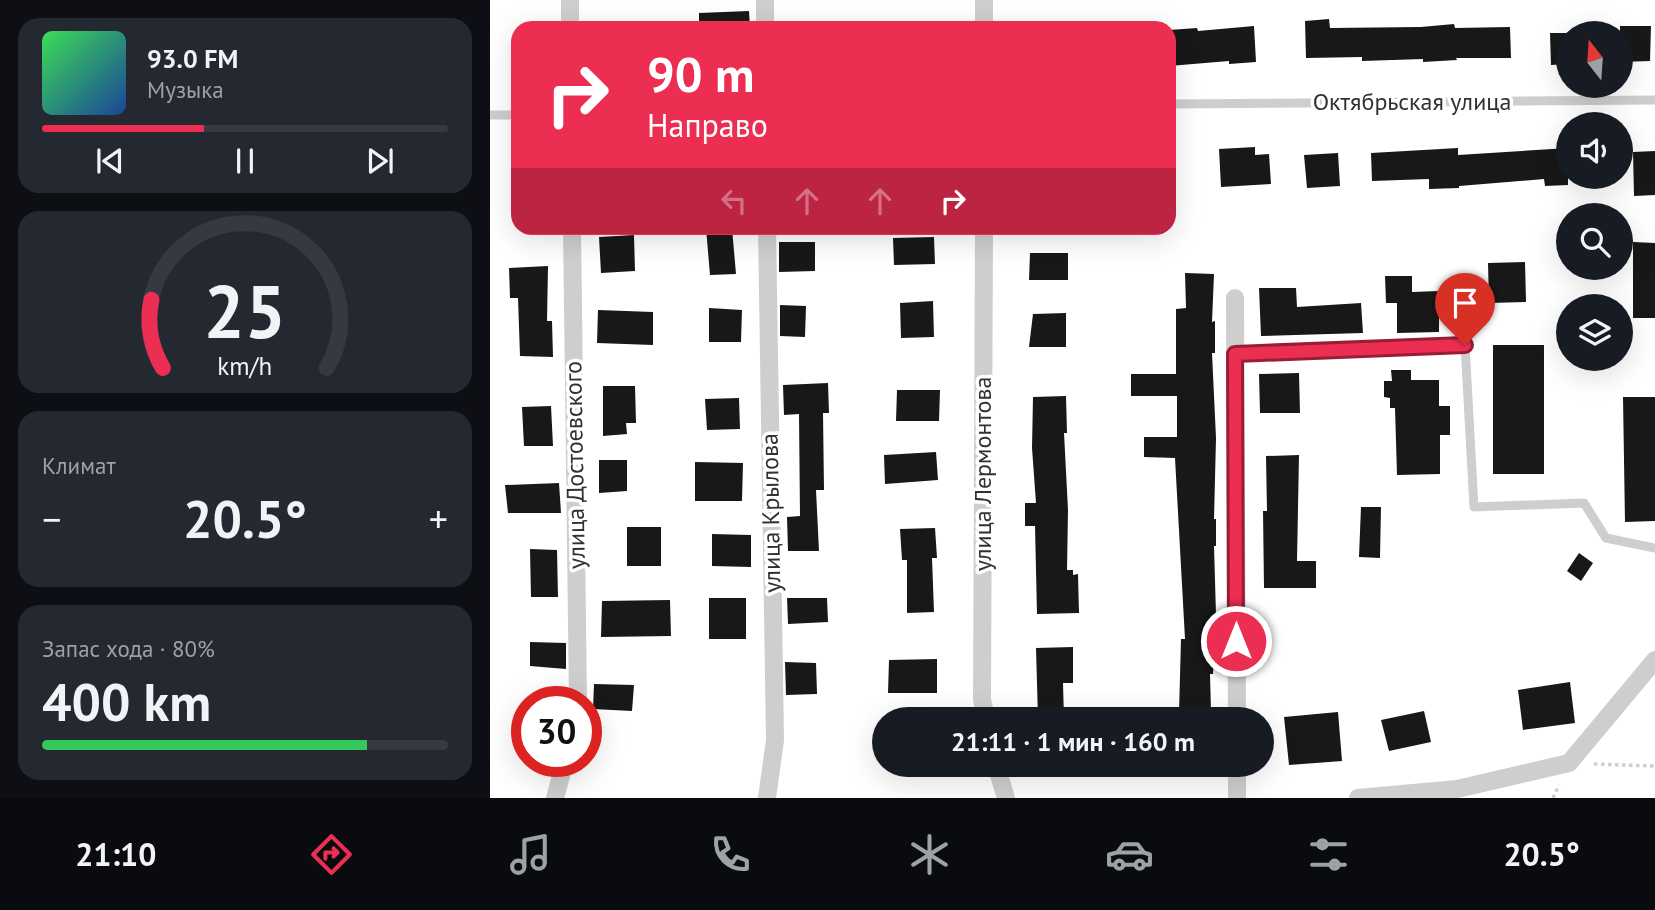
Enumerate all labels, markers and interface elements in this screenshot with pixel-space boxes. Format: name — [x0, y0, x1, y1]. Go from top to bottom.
north arrow — [1556, 21, 1633, 98]
map controls — [1556, 21, 1633, 371]
text: 93.0 FM — [147, 42, 238, 75]
text: 90 m — [647, 42, 754, 106]
icon: right — [532, 49, 623, 140]
text: Музыка — [147, 75, 224, 104]
street label: Октябрьская улица — [1313, 86, 1511, 117]
text: Направо — [647, 104, 768, 146]
button: sound — [1556, 112, 1633, 189]
icon: previous — [91, 142, 129, 180]
icon: pause — [226, 142, 264, 180]
icon: next — [361, 142, 399, 180]
icon: left — [715, 182, 753, 220]
icon: ahead — [788, 182, 826, 220]
icon: ahead — [861, 182, 899, 220]
icon: right — [934, 182, 972, 220]
button: search — [1556, 203, 1633, 280]
text: 25 — [204, 265, 286, 359]
pin — [1435, 273, 1495, 345]
icon: arrive — [1446, 284, 1484, 322]
button: layers — [1556, 294, 1633, 371]
text: km/h — [218, 350, 272, 382]
street label: улица Достоевского — [557, 361, 592, 569]
street label: улица Лермонтова — [967, 377, 998, 571]
street label: улица Крылова — [754, 433, 787, 593]
text: Климат — [42, 451, 116, 480]
text: 20.5° — [183, 485, 307, 552]
text: − — [42, 494, 61, 543]
text: + — [429, 494, 448, 543]
position arrow — [1199, 604, 1273, 678]
text: Запас хода · 80% — [42, 634, 215, 663]
text: 400 km — [42, 668, 211, 735]
speed limit sign: 30 — [511, 686, 602, 777]
text: 21:11 · 1 мин · 160 m — [951, 725, 1195, 758]
icon: directions — [307, 830, 356, 879]
icon: music — [506, 830, 555, 879]
icon: phone — [706, 830, 755, 879]
icon: climate — [905, 830, 954, 879]
icon: car — [1105, 830, 1154, 879]
icon: filters — [1304, 830, 1353, 879]
text: 21:10 — [75, 833, 156, 875]
text: 20.5° — [1503, 833, 1580, 875]

